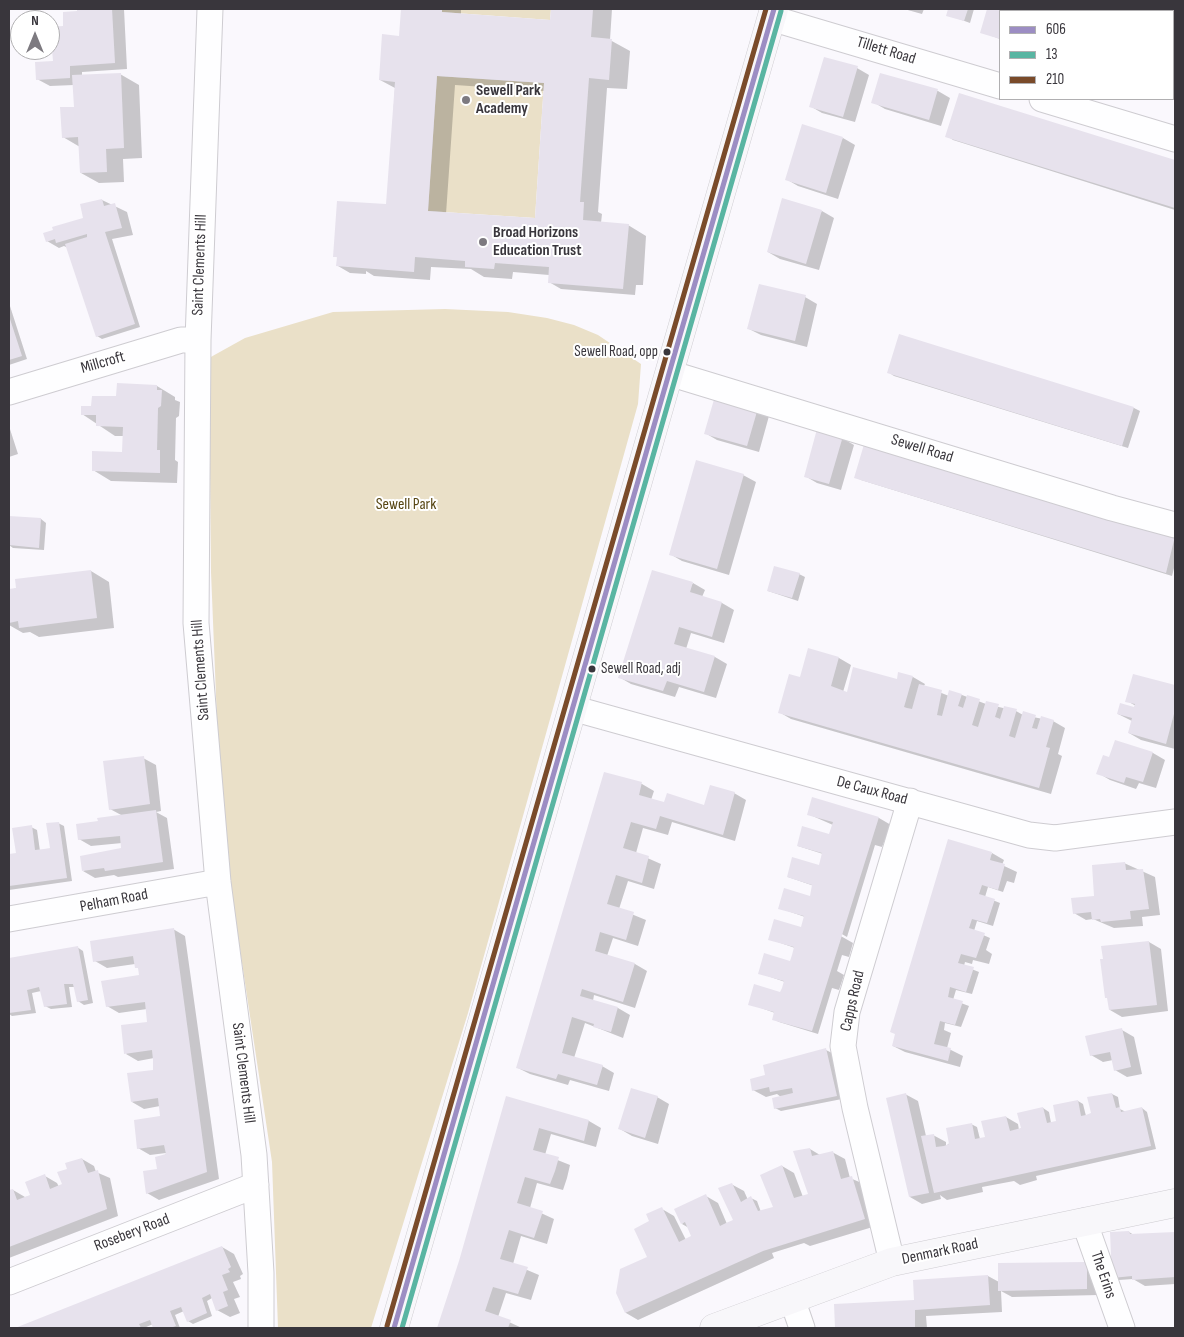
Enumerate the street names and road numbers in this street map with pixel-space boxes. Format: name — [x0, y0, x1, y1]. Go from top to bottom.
street label: Tillett Road — [854, 33, 918, 69]
street label: Saint Clements Hill — [189, 214, 211, 316]
street label: Millcroft — [79, 348, 127, 378]
street label: Sewell Road — [889, 431, 955, 467]
street label: Saint Clements Hill — [188, 619, 214, 721]
street label: De Caux Road — [835, 772, 909, 810]
street label: Pelham Road — [78, 885, 150, 917]
street label: Capps Road — [837, 969, 869, 1033]
street label: Saint Clements Hill — [227, 1022, 259, 1124]
street label: Rosebery Road — [92, 1210, 172, 1256]
street label: Denmark Road — [900, 1235, 980, 1269]
street label: The Erins — [1086, 1249, 1120, 1301]

